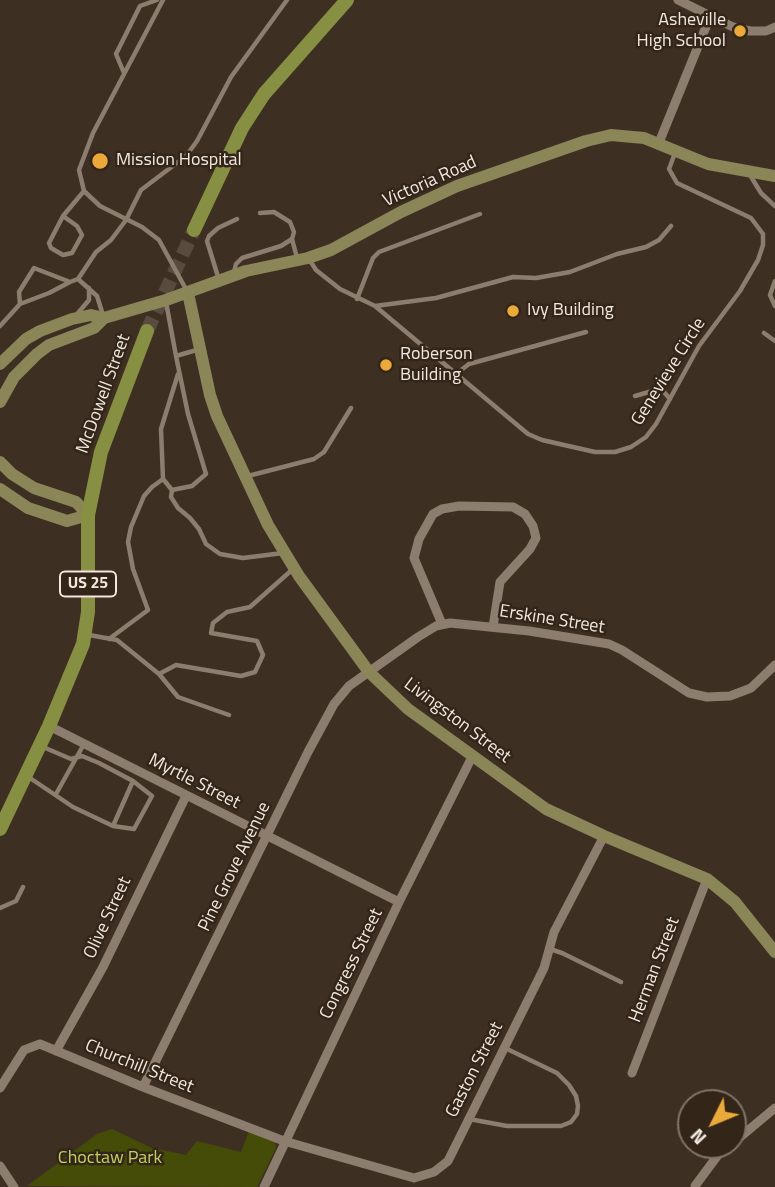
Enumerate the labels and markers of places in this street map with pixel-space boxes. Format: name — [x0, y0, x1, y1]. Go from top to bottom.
place label: Asheville High School — [637, 10, 726, 52]
marker: Asheville High School — [732, 23, 748, 39]
place label: Mission Hospital — [116, 150, 242, 172]
marker: Mission Hospital — [90, 151, 110, 171]
place label: Ivy Building — [527, 300, 614, 322]
marker: Ivy Building — [505, 303, 521, 319]
place label: Roberson Building — [400, 344, 473, 386]
marker: Roberson Building — [378, 357, 394, 373]

